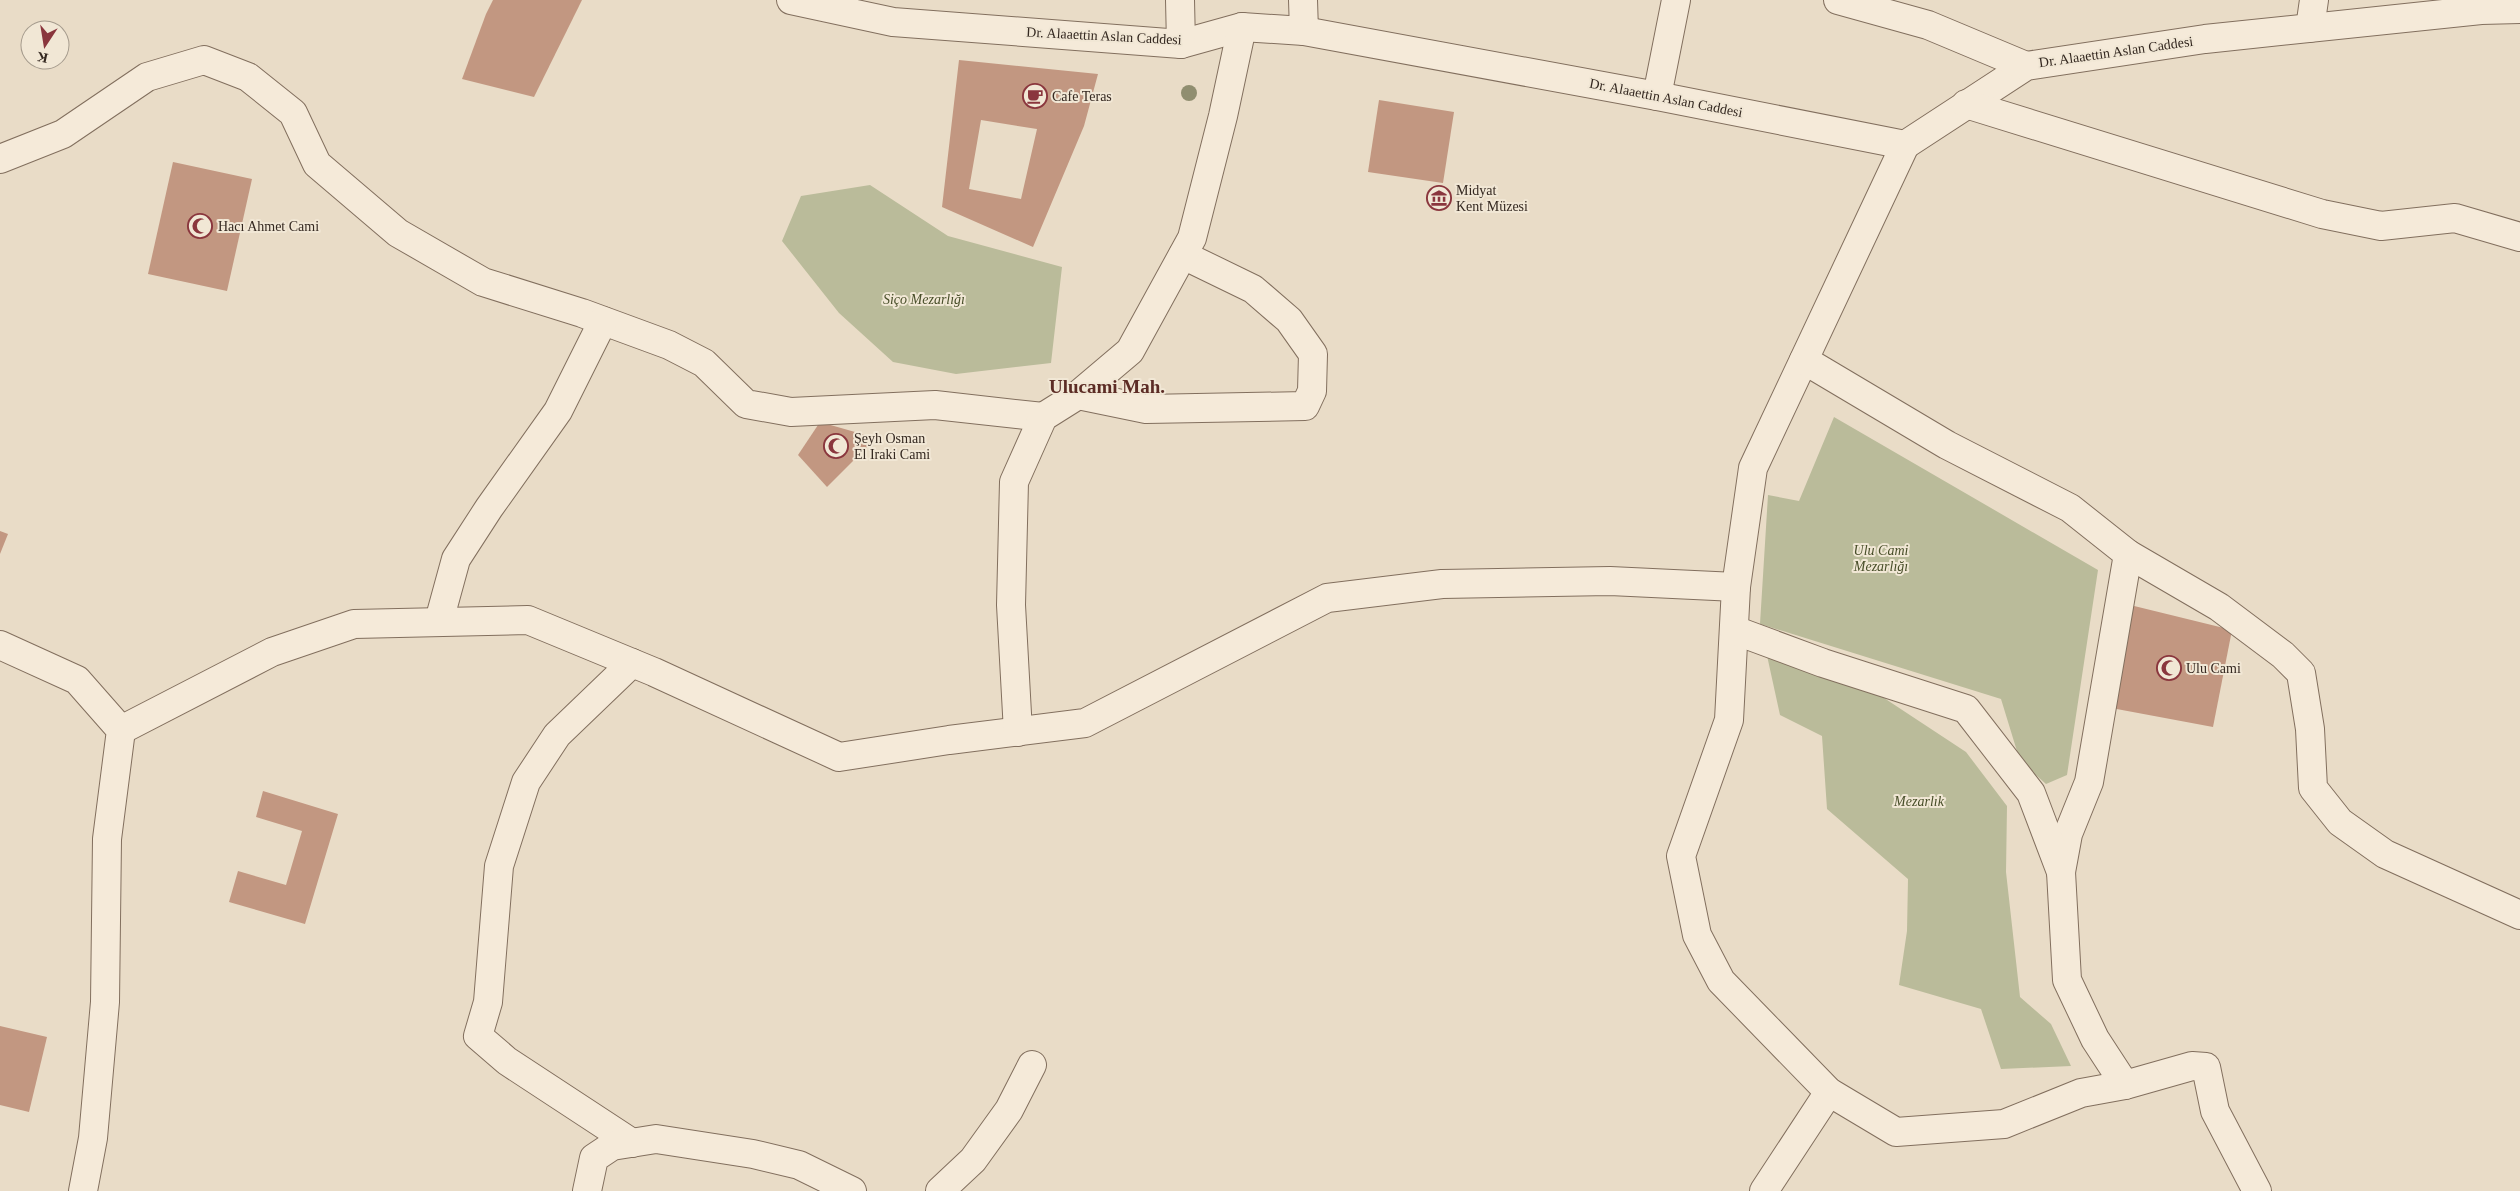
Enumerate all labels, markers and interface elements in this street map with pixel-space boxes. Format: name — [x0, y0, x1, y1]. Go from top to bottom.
north arrow — [20, 20, 70, 70]
street label: Dr. Alaaettin Aslan Caddesi — [1026, 24, 1182, 48]
street label: Dr. Alaaettin Aslan Caddesi — [2038, 34, 2194, 70]
text: K — [35, 49, 49, 66]
street label: Dr. Alaaettin Aslan Caddesi — [1588, 76, 1744, 120]
cafe icon: Cafe Teras — [1022, 83, 1048, 109]
place label: Cafe Teras — [1052, 89, 1112, 104]
place label: Midyat Kent Müzesi — [1456, 183, 1528, 214]
museum icon: Midyat Kent Müzesi — [1426, 185, 1452, 211]
mosque icon: Hacı Ahmet Cami — [187, 213, 213, 239]
place label: Hacı Ahmet Cami — [218, 219, 319, 234]
park label: Siço Mezarlığı — [883, 292, 965, 307]
district label: Ulucami Mah. — [1049, 376, 1165, 397]
place label: Şeyh Osman El Iraki Cami — [854, 431, 930, 462]
mosque icon: Şeyh Osman El Iraki Cami — [823, 433, 849, 459]
park label: Ulu Cami Mezarlığı — [1853, 543, 1909, 574]
mosque icon: Ulu Cami — [2156, 655, 2182, 681]
place label: Ulu Cami — [2186, 661, 2241, 676]
park label: Mezarlık — [1893, 794, 1945, 809]

